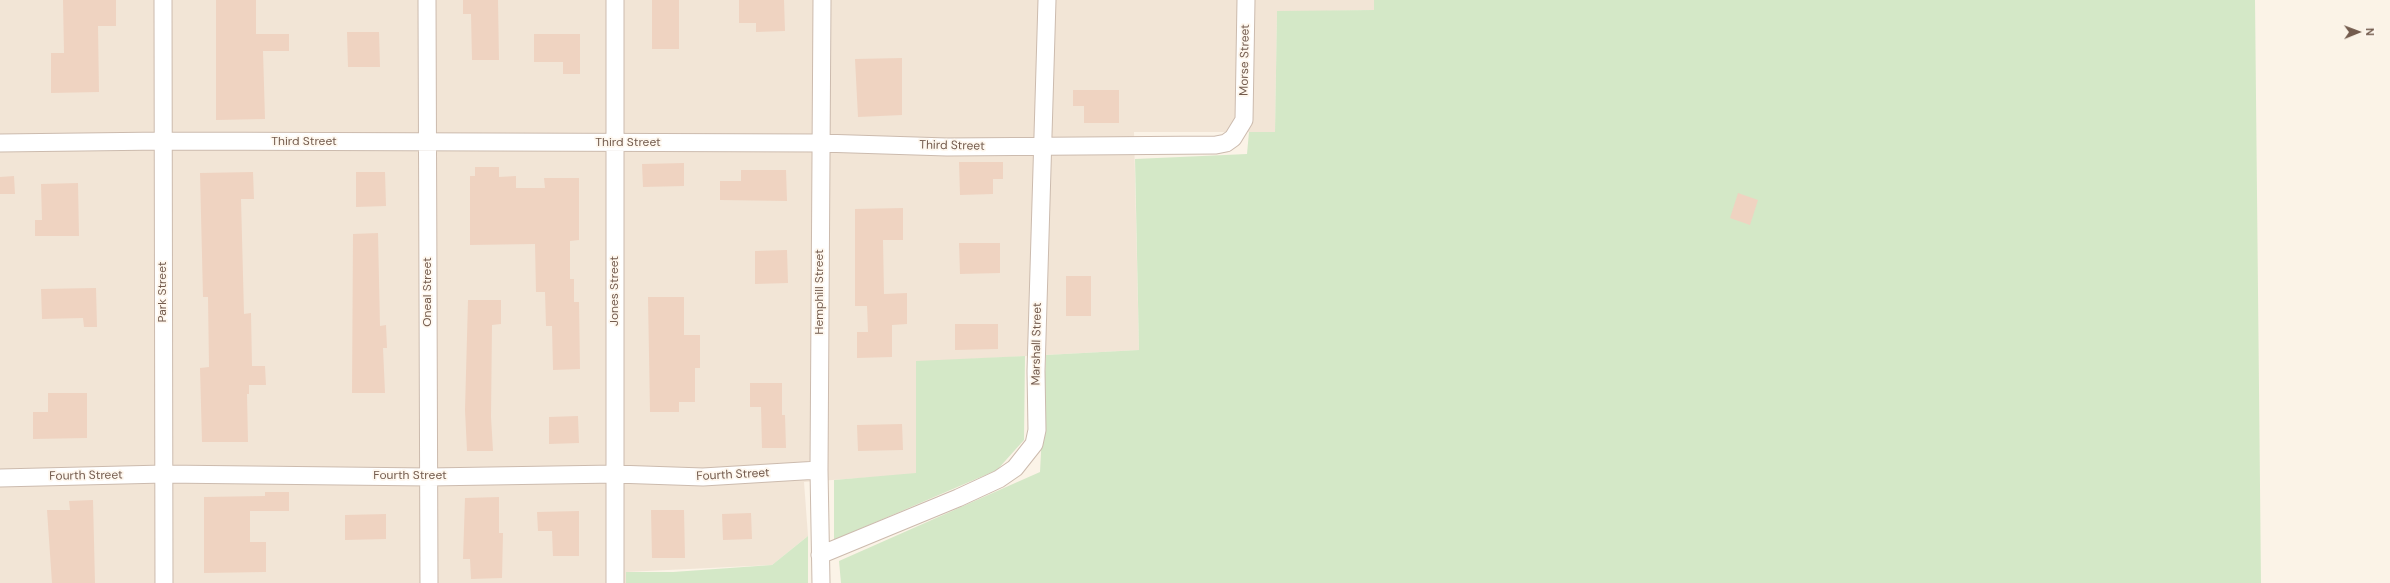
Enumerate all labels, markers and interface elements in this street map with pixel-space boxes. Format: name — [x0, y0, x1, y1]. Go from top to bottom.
north arrow — [2338, 12, 2378, 52]
street label: Morse Street — [1237, 24, 1253, 96]
text: N — [2363, 28, 2377, 36]
street label: Third Street — [271, 135, 337, 149]
street label: Third Street — [595, 136, 661, 150]
street label: Third Street — [919, 138, 985, 154]
street label: Hemphill Street — [813, 249, 827, 335]
street label: Jones Street — [608, 256, 622, 326]
street label: Oneal Street — [421, 257, 435, 327]
street label: Park Street — [156, 262, 170, 322]
street label: Marshall Street — [1029, 302, 1045, 386]
street label: Fourth Street — [696, 466, 770, 484]
street label: Fourth Street — [49, 468, 123, 484]
street label: Fourth Street — [373, 469, 447, 483]

